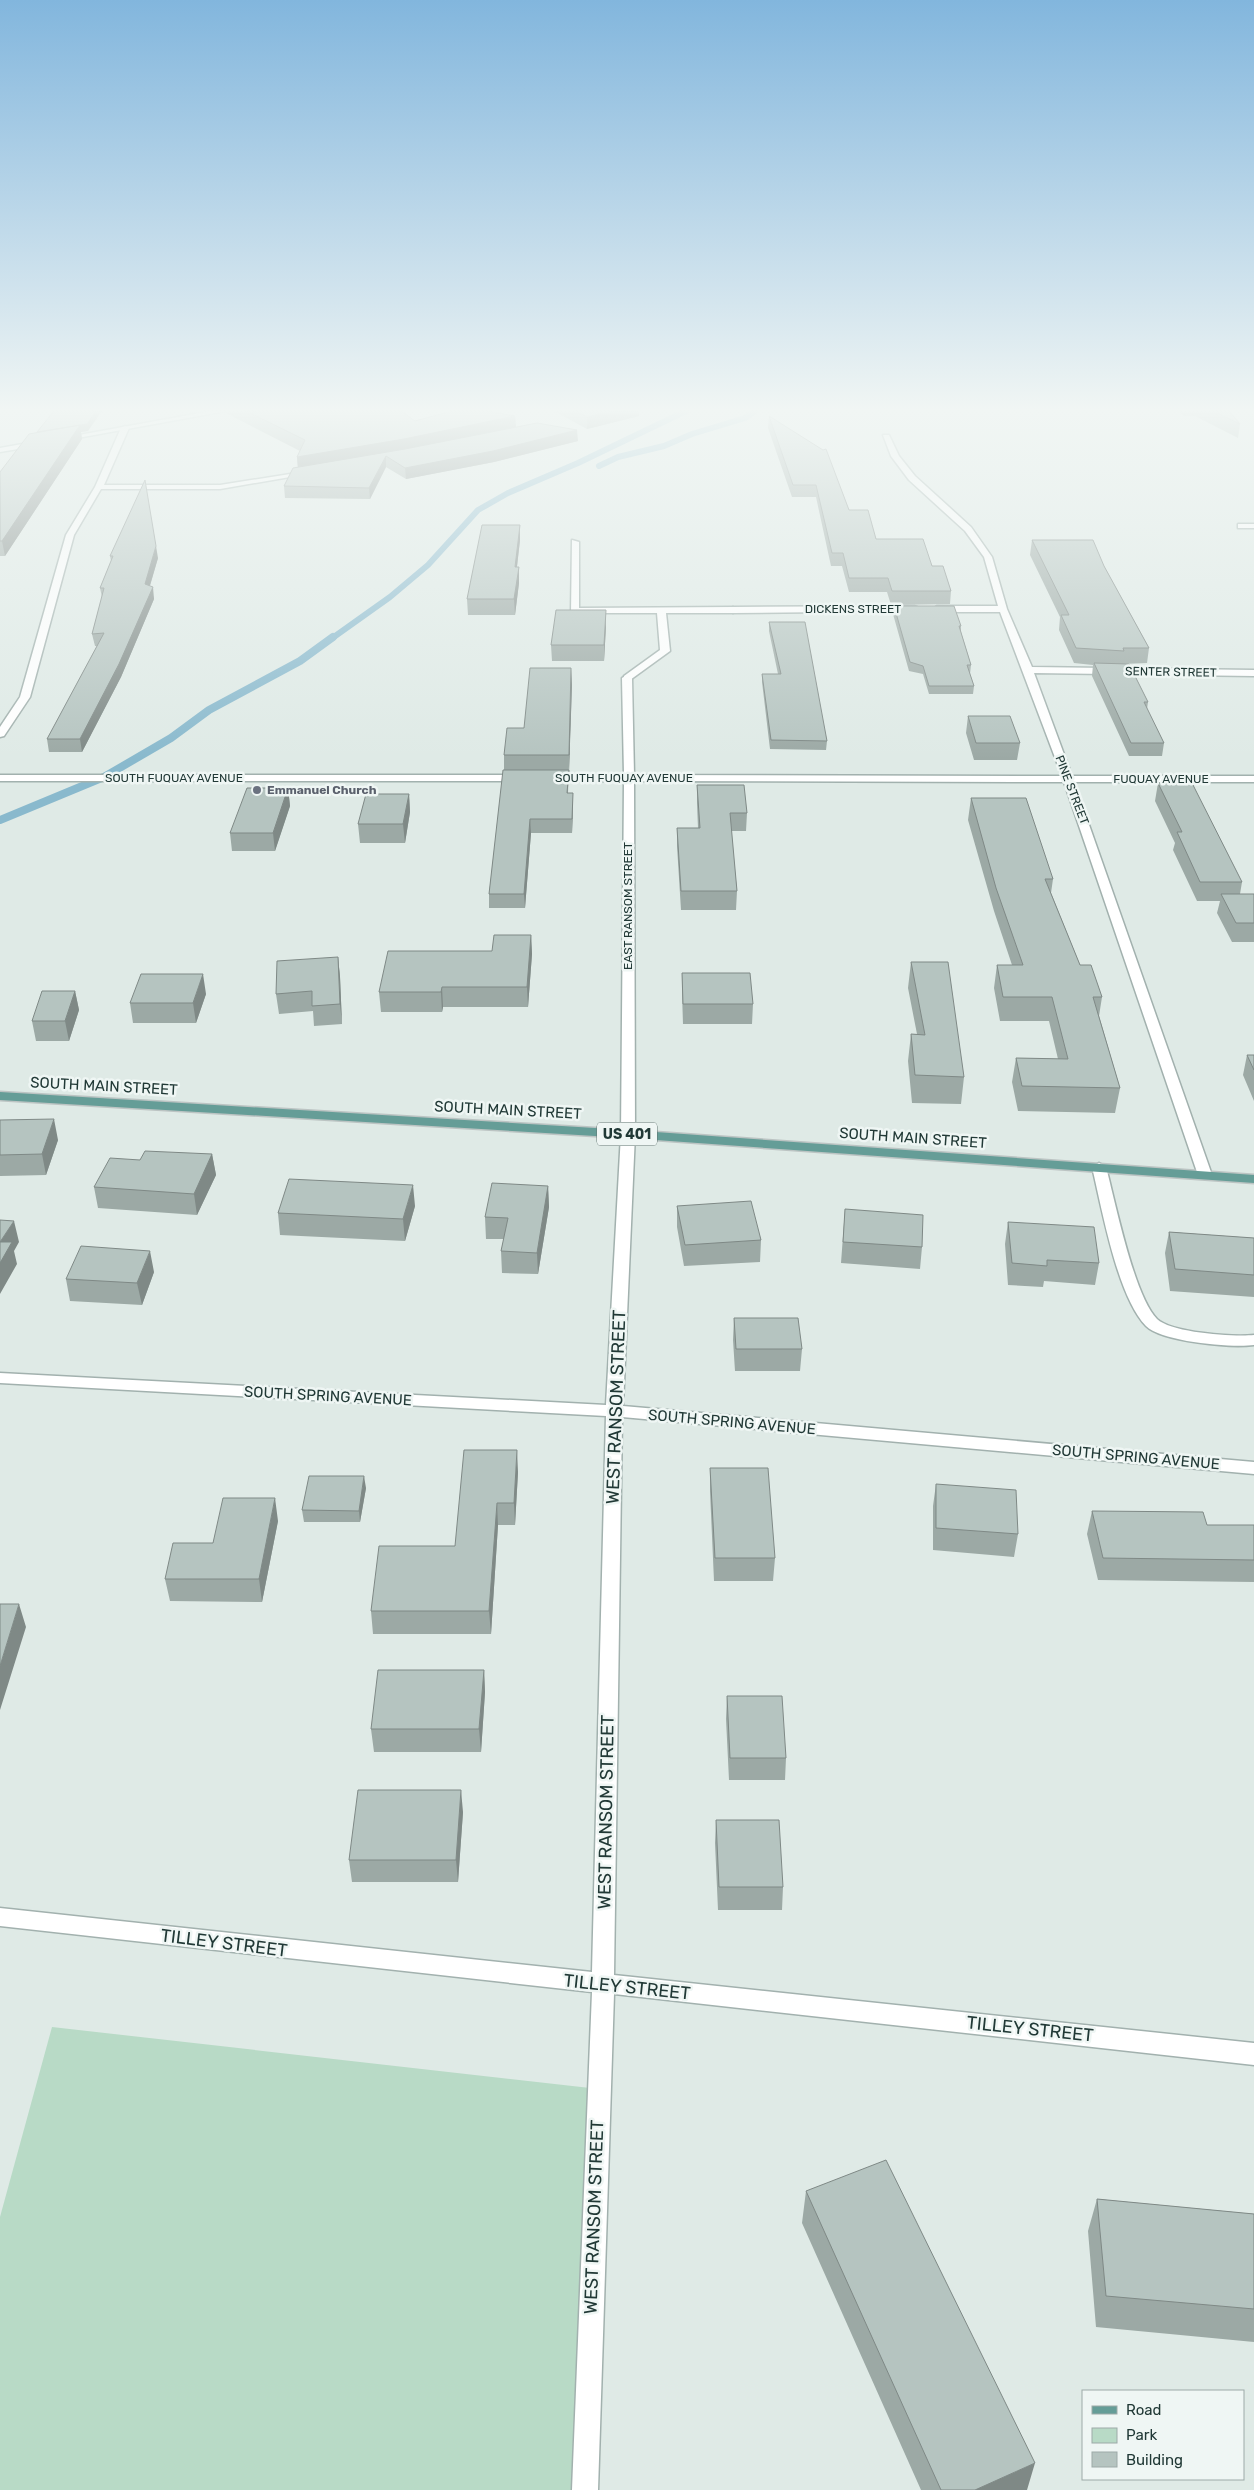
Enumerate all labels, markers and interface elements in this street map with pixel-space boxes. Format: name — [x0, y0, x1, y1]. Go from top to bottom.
street label: DICKENS STREET — [805, 602, 901, 616]
street label: SENTER STREET — [1125, 664, 1217, 680]
street label: PINE STREET — [1052, 753, 1092, 827]
street label: SOUTH FUQUAY AVENUE — [105, 771, 243, 785]
street label: SOUTH FUQUAY AVENUE — [555, 771, 693, 785]
street label: FUQUAY AVENUE — [1113, 772, 1209, 786]
place label: Emmanuel Church — [267, 783, 377, 797]
marker: Emmanuel Church — [251, 784, 263, 796]
street label: EAST RANSOM STREET — [621, 842, 635, 970]
street label: SOUTH MAIN STREET — [30, 1073, 179, 1099]
street label: SOUTH MAIN STREET — [434, 1097, 583, 1123]
road number: US 401 — [597, 1122, 657, 1146]
street label: SOUTH MAIN STREET — [839, 1124, 988, 1152]
street label: WEST RANSOM STREET — [602, 1309, 630, 1505]
street label: SOUTH SPRING AVENUE — [244, 1383, 412, 1409]
street label: SOUTH SPRING AVENUE — [647, 1406, 817, 1438]
street label: SOUTH SPRING AVENUE — [1051, 1441, 1221, 1473]
street label: WEST RANSOM STREET — [593, 1714, 619, 1910]
street label: TILLEY STREET — [159, 1924, 289, 1962]
street label: TILLEY STREET — [562, 1969, 692, 2005]
street label: TILLEY STREET — [965, 2011, 1095, 2047]
street label: WEST RANSOM STREET — [580, 2119, 608, 2315]
legend — [1082, 2390, 1244, 2480]
text: Road — [1126, 2401, 1162, 2419]
text: Park — [1126, 2426, 1157, 2444]
text: Building — [1126, 2451, 1183, 2469]

